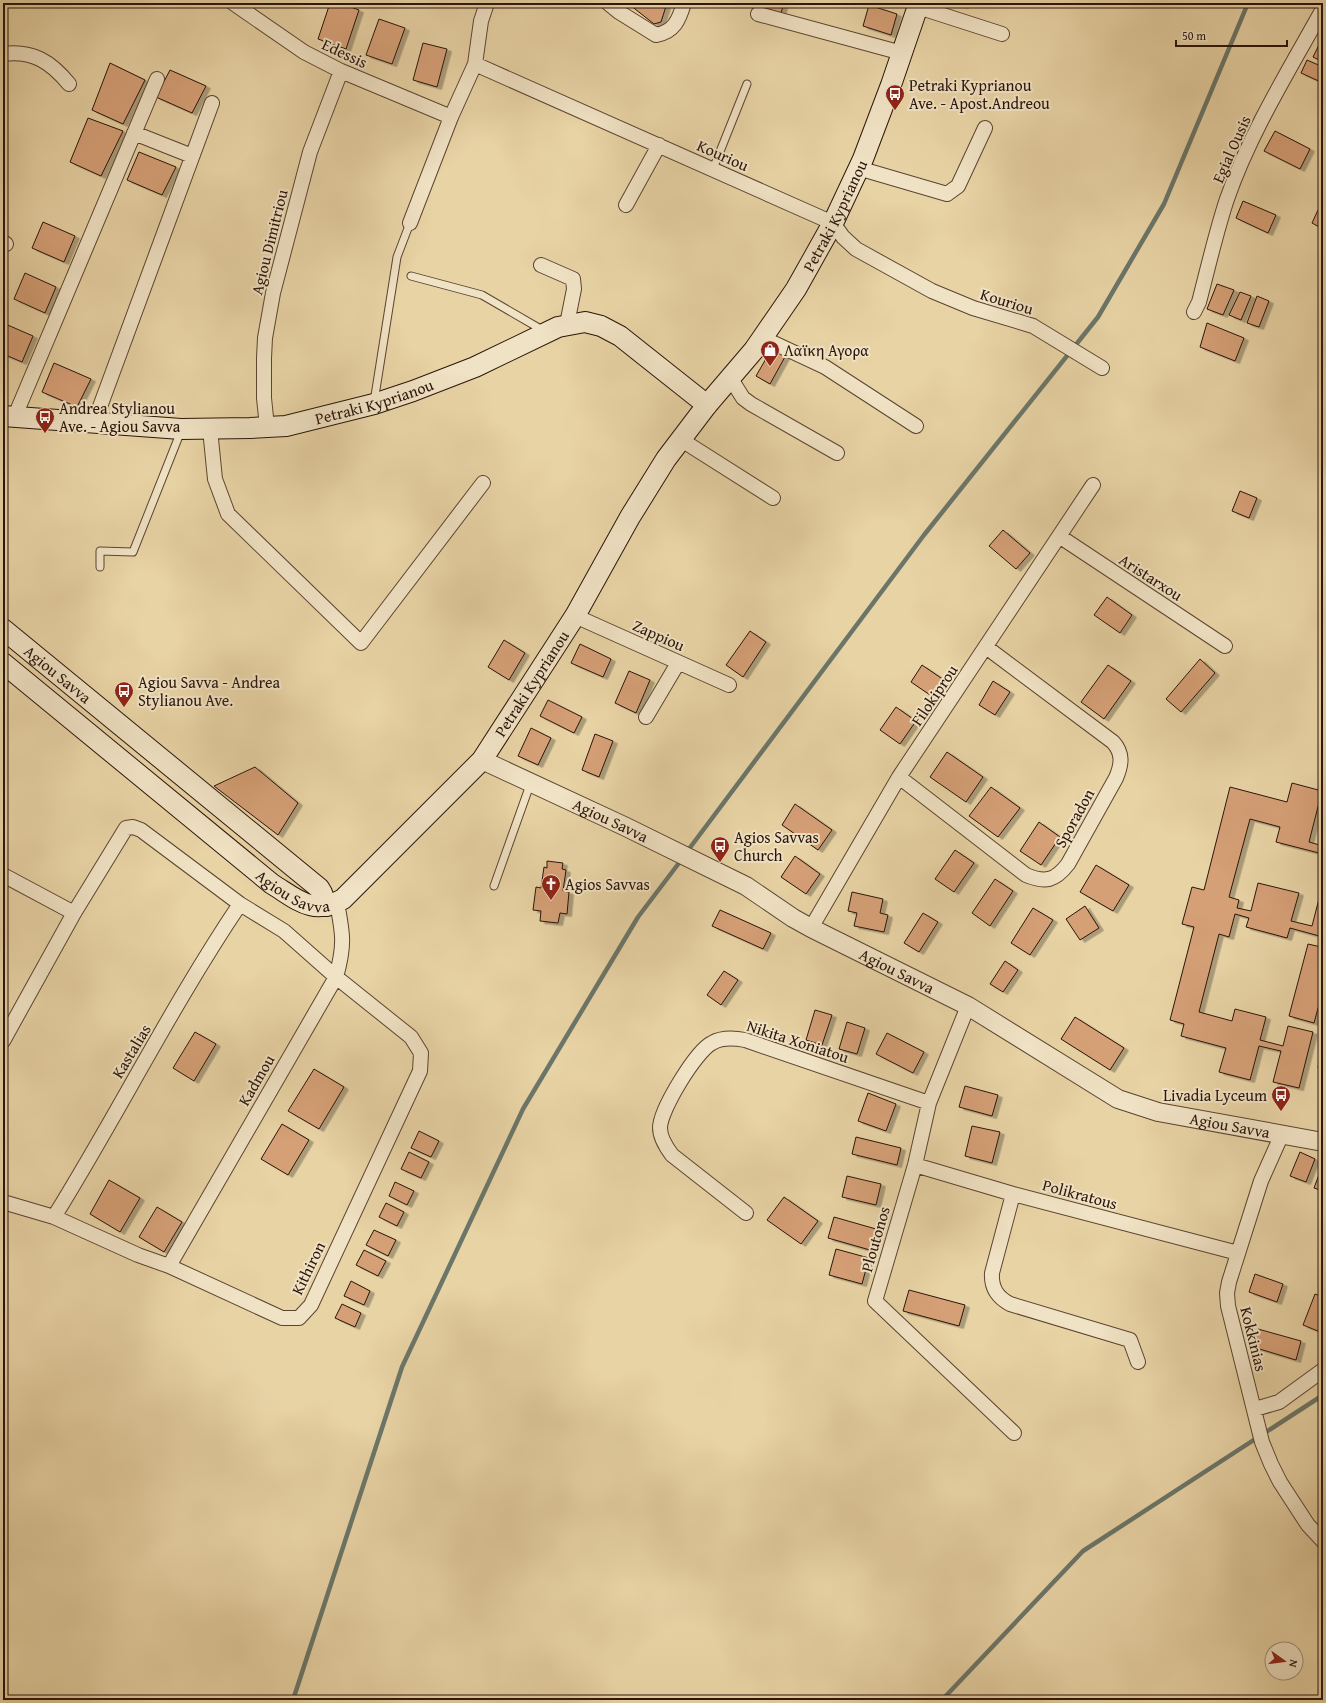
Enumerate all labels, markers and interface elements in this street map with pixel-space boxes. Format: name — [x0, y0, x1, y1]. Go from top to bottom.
scale bar — [1176, 22, 1287, 48]
text: 50 m — [1182, 27, 1206, 44]
street label: Edessis — [318, 32, 372, 74]
place label: Petraki Kyprianou Ave. - Apost.Andreou — [909, 73, 1050, 115]
bus stop icon: Petraki Kyprianou Ave. - Apost.Andreou — [884, 83, 906, 111]
street label: Egial Ousis — [1205, 111, 1257, 187]
street label: Kouriou — [693, 133, 753, 177]
street label: Petraki Kyprianou — [796, 155, 873, 276]
street label: Agiou Dimitriou — [244, 186, 294, 297]
street label: Kouriou — [978, 282, 1037, 320]
place label: Λαϊκη Αγορα — [784, 338, 869, 362]
shop icon: Λαϊκη Αγορα — [759, 339, 781, 367]
street label: Petraki Kyprianou — [312, 372, 437, 430]
place label: Andrea Stylianou Ave. - Agiou Savva — [59, 396, 181, 438]
bus stop icon: Andrea Stylianou Ave. - Agiou Savva — [34, 406, 56, 434]
street label: Aristarxou — [1114, 547, 1188, 607]
street label: Zappiou — [629, 613, 689, 657]
street label: Petraki Kyprianou — [488, 625, 575, 741]
street label: Agiou Savva — [19, 639, 97, 709]
street label: Filokiprou — [905, 659, 964, 730]
place label: Agiou Savva - Andrea Stylianou Ave. — [138, 670, 280, 712]
bus stop icon: Agiou Savva - Andrea Stylianou Ave. — [113, 680, 135, 708]
street label: Sporadon — [1048, 784, 1100, 852]
street label: Agiou Savva — [569, 792, 653, 848]
place label: Agios Savvas Church — [734, 825, 819, 867]
bus stop icon: Agios Savvas Church — [709, 835, 731, 863]
street label: Agiou Savva — [251, 864, 332, 918]
place label: Agios Savvas — [565, 872, 650, 896]
church icon: Agios Savvas — [540, 873, 562, 901]
street label: Agiou Savva — [855, 942, 939, 1000]
street label: Nikita Xoniatou — [744, 1013, 852, 1069]
street label: Kastalias — [105, 1019, 157, 1083]
street label: Kadmou — [232, 1050, 280, 1110]
place label: Livadia Lyceum — [1163, 1083, 1267, 1107]
bus stop icon: Livadia Lyceum — [1270, 1084, 1292, 1112]
street label: Agiou Savva — [1188, 1106, 1272, 1144]
street label: Polikratous — [1040, 1172, 1120, 1216]
street label: Ploutonos — [854, 1203, 896, 1275]
street label: Kithiron — [285, 1237, 331, 1299]
street label: Kokkinias — [1234, 1304, 1274, 1374]
north arrow — [1264, 1641, 1304, 1681]
text: N — [1285, 1658, 1302, 1670]

